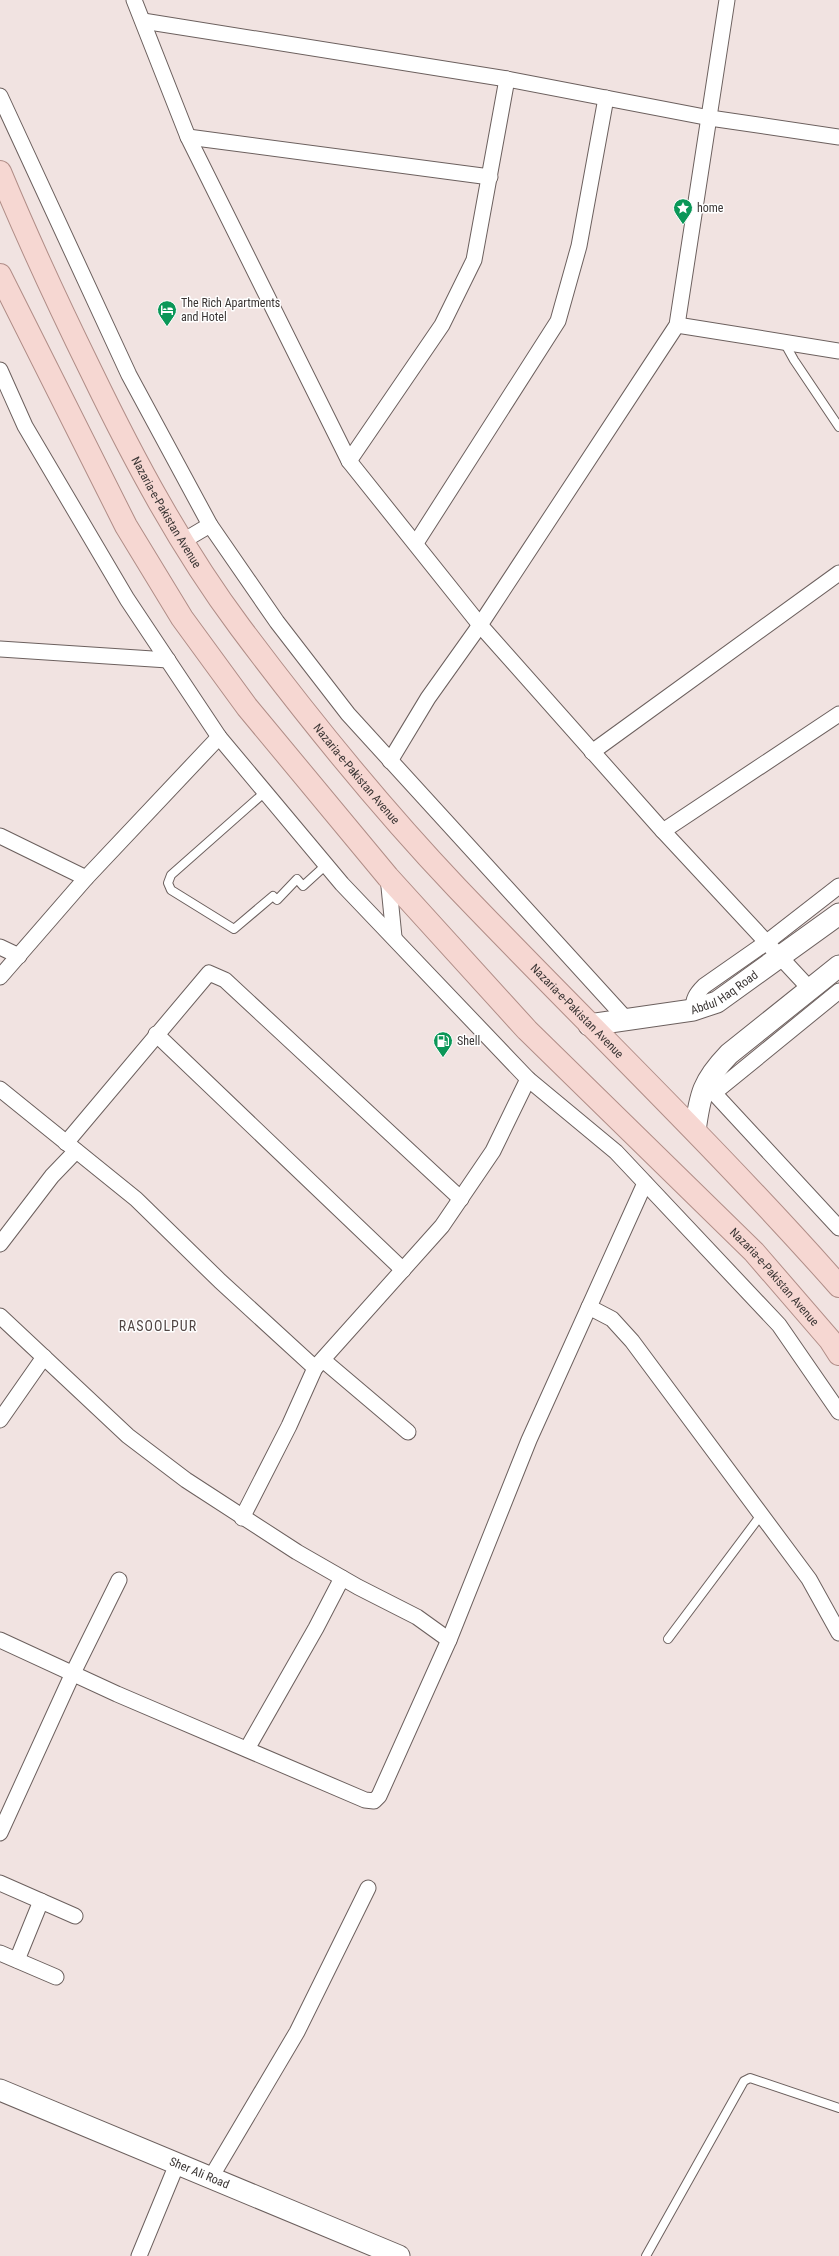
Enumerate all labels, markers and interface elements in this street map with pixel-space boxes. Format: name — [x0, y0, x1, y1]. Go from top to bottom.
place icon: home — [672, 197, 694, 225]
place label: home — [697, 201, 724, 215]
place label: The Rich Apartments and Hotel — [181, 296, 280, 324]
hotel icon: The Rich Apartments and Hotel — [156, 299, 178, 327]
street label: Nazaria-e-Pakistan Avenue — [128, 454, 204, 571]
street label: Nazaria-e-Pakistan Avenue — [311, 721, 403, 827]
street label: Nazaria-e-Pakistan Avenue — [528, 961, 627, 1061]
street label: Abdul Haq Road — [689, 968, 761, 1017]
fuel station icon: Shell — [432, 1030, 454, 1058]
place label: Shell — [457, 1034, 480, 1048]
street label: Nazaria-e-Pakistan Avenue — [727, 1225, 822, 1329]
district label: RASOOLPUR — [119, 1318, 197, 1334]
street label: Sher Ali Road — [167, 2154, 231, 2192]

